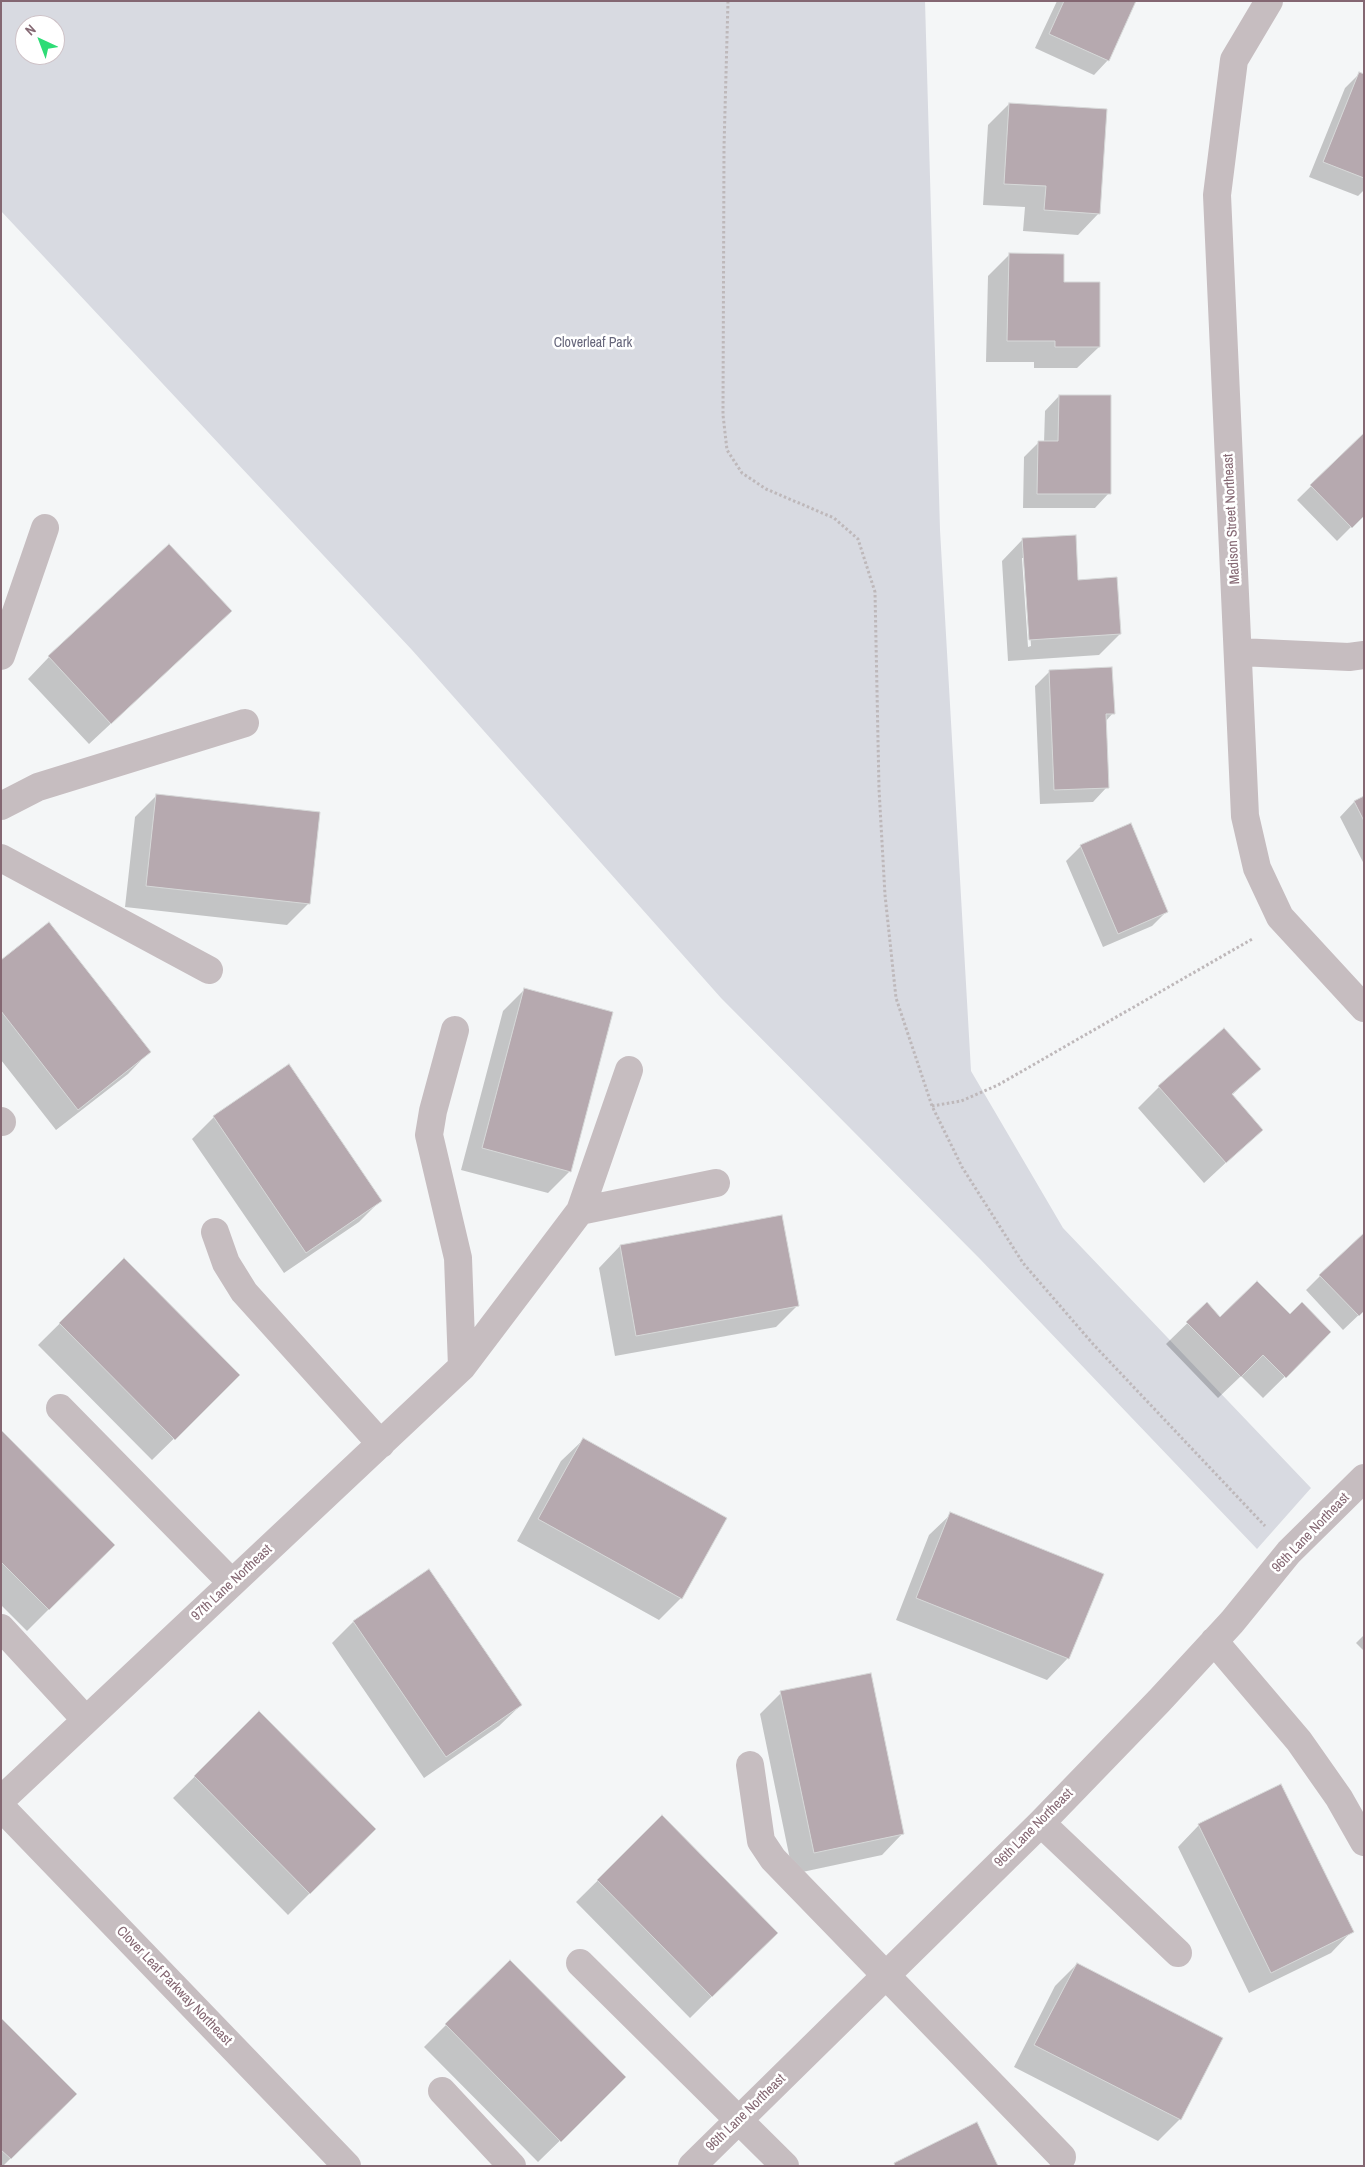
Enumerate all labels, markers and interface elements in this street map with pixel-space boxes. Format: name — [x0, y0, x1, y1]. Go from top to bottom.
north arrow — [15, 15, 65, 65]
text: N — [21, 20, 40, 39]
park label: Cloverleaf Park — [554, 335, 632, 351]
street label: Madison Street Northeast — [1220, 453, 1244, 585]
street label: 96th Lane Northeast — [1269, 1490, 1353, 1576]
street label: 97th Lane Northeast — [188, 1541, 276, 1625]
street label: 96th Lane Northeast — [991, 1785, 1077, 1871]
street label: Clover Leaf Parkway Northeast — [113, 1923, 235, 2049]
street label: 96th Lane Northeast — [703, 2071, 789, 2155]

